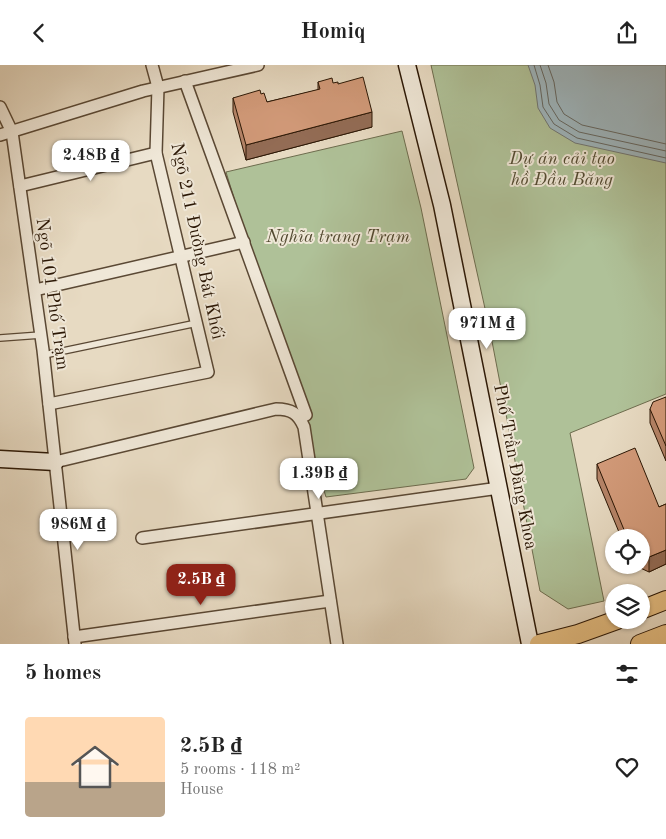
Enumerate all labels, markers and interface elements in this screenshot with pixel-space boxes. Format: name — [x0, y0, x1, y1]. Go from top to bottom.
icon: back — [25, 19, 53, 47]
icon: share — [613, 19, 641, 47]
text: Homiq — [301, 21, 365, 43]
pin: 2.48B ₫ — [45, 139, 137, 182]
street label: Ngõ 211 Đường Bát Khối — [167, 141, 228, 341]
text: 2.48B ₫ — [63, 148, 119, 164]
park label: Dự án cải tạo hồ Đầu Băng — [508, 150, 615, 189]
street label: Ngõ 101 Phố Trạm — [32, 217, 73, 371]
park label: Nghĩa trang Trạm — [265, 228, 411, 246]
pin: 971M ₫ — [446, 307, 528, 350]
text: 971M ₫ — [460, 316, 514, 332]
street label: Phố Trần Đăng Khoa — [490, 382, 543, 551]
pin: 1.39B ₫ — [273, 457, 365, 500]
text: 1.39B ₫ — [291, 466, 347, 482]
pin: 986M ₫ — [37, 509, 119, 551]
text: 986M ₫ — [51, 517, 105, 533]
map controls — [605, 529, 650, 629]
button: locate — [605, 529, 650, 574]
pin: 2.5B ₫ — [160, 563, 242, 606]
text: 2.5B ₫ — [177, 572, 225, 588]
button: layers — [605, 584, 650, 629]
icon: filters — [613, 660, 641, 688]
text: 5 homes — [25, 663, 101, 684]
text: 2.5B ₫ — [180, 736, 242, 757]
icon: home — [65, 737, 125, 797]
icon: heart — [613, 753, 641, 781]
text: 5 rooms · 118 m² — [180, 762, 300, 778]
text: House — [180, 782, 223, 798]

